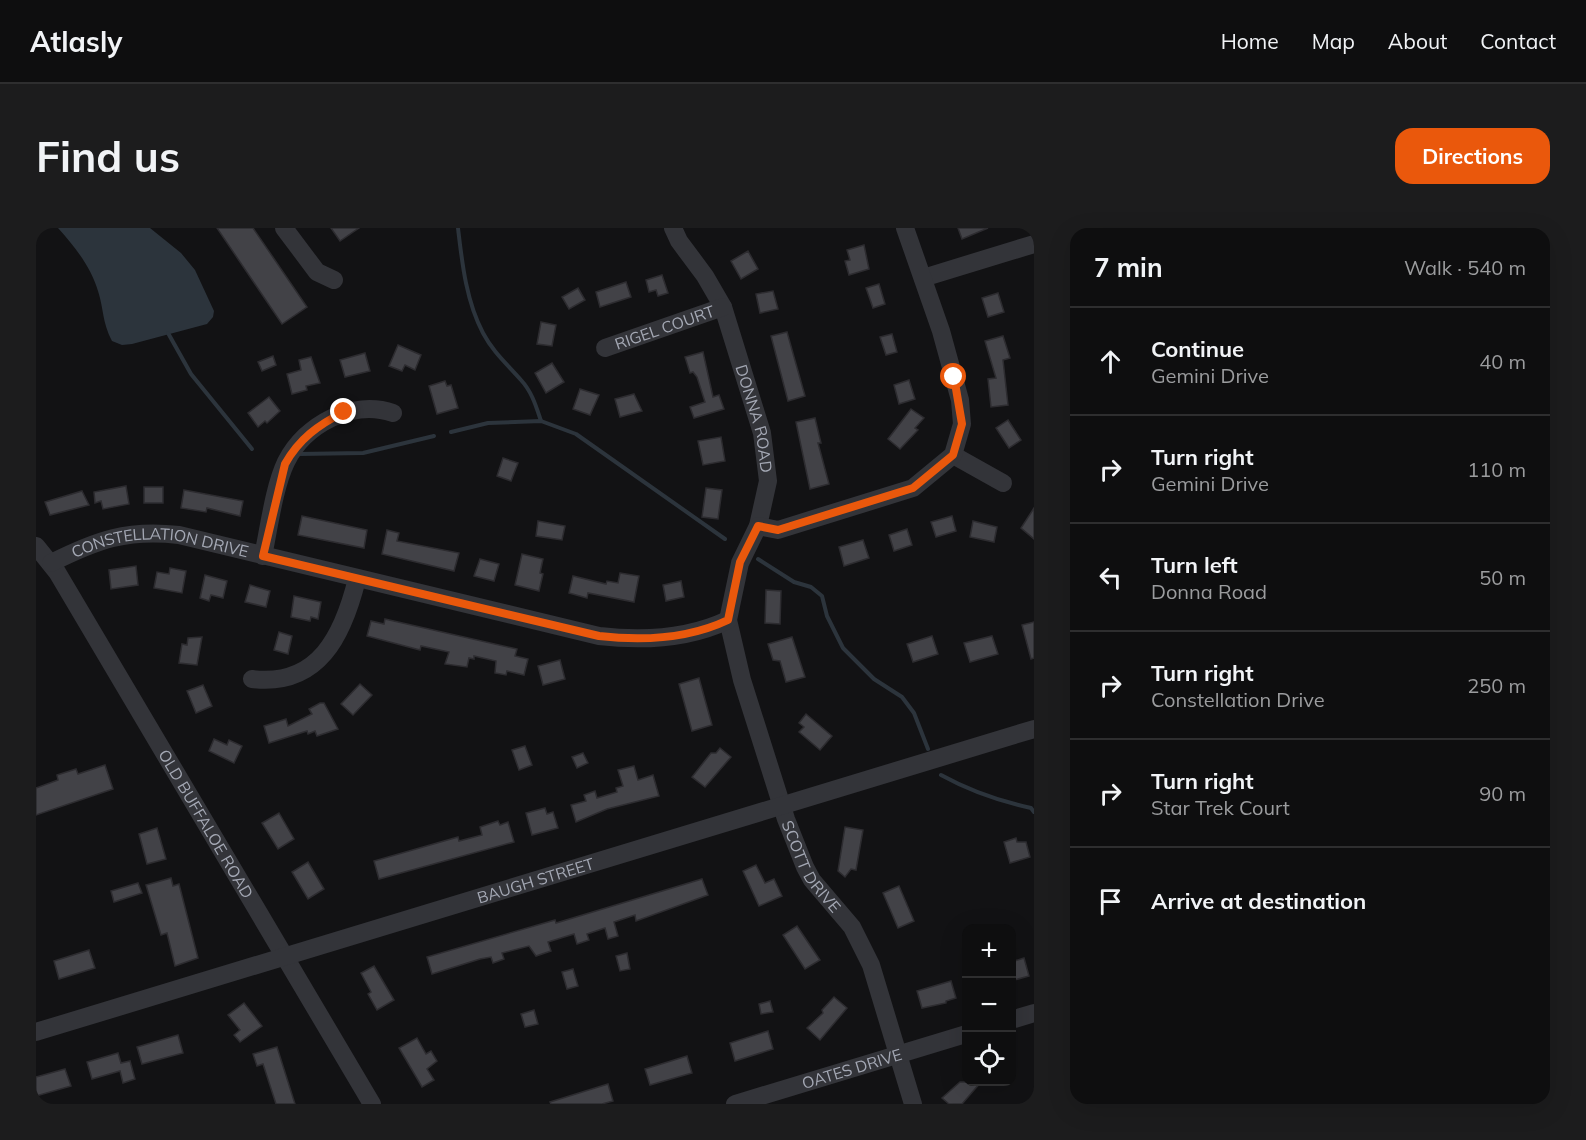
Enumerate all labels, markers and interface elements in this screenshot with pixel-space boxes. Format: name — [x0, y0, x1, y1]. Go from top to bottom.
text: Atlasly — [30, 24, 122, 59]
text: Home — [1221, 28, 1279, 54]
text: Map — [1312, 28, 1355, 54]
text: About — [1388, 28, 1447, 54]
text: Contact — [1480, 28, 1556, 54]
button: Directions — [1395, 128, 1550, 184]
text: Find us — [36, 130, 180, 183]
text: 7 min — [1094, 251, 1163, 284]
text: Walk · 540 m — [1404, 255, 1526, 280]
street label: RIGEL COURT — [612, 301, 717, 354]
text: Continue — [1151, 335, 1244, 363]
icon: ahead — [1094, 345, 1127, 378]
text: 40 m — [1479, 349, 1526, 374]
street label: DONNA ROAD — [731, 362, 777, 474]
route start — [940, 363, 966, 389]
text: Gemini Drive — [1151, 363, 1269, 388]
route end — [330, 398, 356, 424]
text: Turn right — [1151, 443, 1254, 471]
icon: right — [1094, 453, 1127, 486]
text: 110 m — [1467, 457, 1526, 482]
text: Gemini Drive — [1151, 471, 1269, 496]
text: CONSTELLATION DRIVE — [68, 523, 251, 562]
street label: CONSTELLATION DRIVE — [70, 545, 252, 565]
text: Turn left — [1151, 551, 1238, 579]
icon: left — [1094, 561, 1127, 594]
text: 50 m — [1479, 565, 1526, 590]
text: Donna Road — [1151, 579, 1267, 604]
text: Turn right — [1151, 659, 1254, 687]
icon: right — [1094, 669, 1127, 702]
text: 250 m — [1467, 673, 1526, 698]
text: Constellation Drive — [1151, 687, 1325, 712]
street label: OLD BUFFALOE ROAD — [154, 746, 258, 902]
text: Turn right — [1151, 767, 1254, 795]
icon: right — [1094, 777, 1127, 810]
text: 90 m — [1479, 781, 1526, 806]
text: Star Trek Court — [1151, 795, 1290, 820]
street label: SCOTT DRIVE — [778, 817, 845, 917]
street label: BAUGH STREET — [475, 853, 597, 908]
icon: arrive — [1094, 885, 1127, 918]
text: Arrive at destination — [1151, 887, 1366, 915]
map controls — [962, 924, 1016, 1086]
button: + — [962, 924, 1016, 978]
button: − — [962, 978, 1016, 1032]
button: locate — [962, 1032, 1016, 1086]
street label: OATES DRIVE — [799, 1044, 904, 1093]

